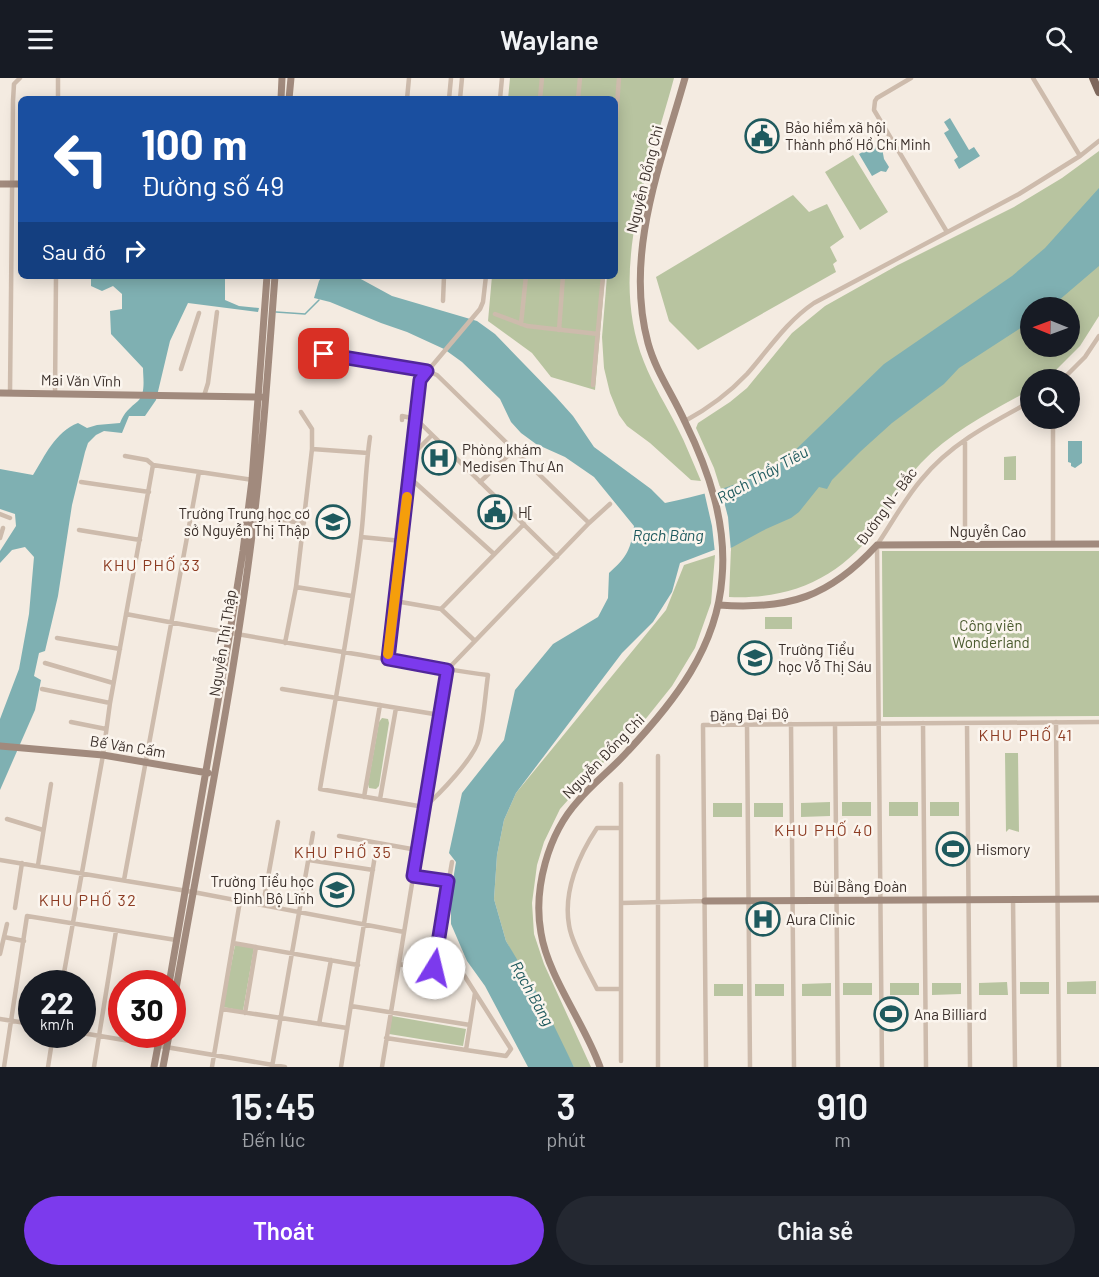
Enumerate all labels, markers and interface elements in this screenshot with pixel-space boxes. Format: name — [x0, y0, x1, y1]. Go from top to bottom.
icon: menu — [24, 23, 57, 56]
text: Waylane — [500, 23, 599, 55]
icon: search — [1042, 23, 1075, 56]
text: 100 m — [141, 118, 247, 168]
public building icon: Bảo hiểm xã hội Thành phố Hồ Chí Minh — [744, 118, 780, 154]
place label: Bảo hiểm xã hội Thành phố Hồ Chí Minh — [785, 118, 931, 153]
icon: left — [42, 120, 120, 198]
street label: Nguyễn Đổng Chi — [622, 123, 666, 235]
text: Đường số 49 — [141, 169, 284, 201]
icon: right — [118, 234, 151, 267]
text: Sau đó — [42, 238, 106, 264]
north arrow — [1020, 297, 1080, 357]
map controls — [1020, 297, 1080, 429]
pin — [298, 328, 349, 379]
icon: arrive — [307, 337, 340, 370]
button: search — [1020, 369, 1080, 429]
street label: Mai Văn Vĩnh — [41, 370, 121, 390]
hospital icon: Phòng khám Medisen Thư An — [421, 440, 457, 476]
place label: Phòng khám Medisen Thư An — [462, 440, 564, 475]
water label: Rạch Thầy Tiêu — [713, 441, 811, 507]
street label: Đường N - Bắc — [852, 463, 920, 548]
public building icon: H[ — [477, 494, 513, 530]
place label: H[ — [518, 503, 534, 521]
place label: Trường Trung học cơ sở Nguyễn Thị Thập — [179, 504, 310, 539]
school or university icon: Trường Trung học cơ sở Nguyễn Thị Thập — [315, 504, 351, 540]
street label: Nguyễn Cao — [950, 522, 1026, 540]
water label: Rạch Bàng — [632, 525, 704, 544]
district label: KHU PHỐ 33 — [103, 555, 201, 574]
street label: Nguyễn Thị Thập — [205, 588, 239, 698]
park label: Công viên Wonderland — [952, 616, 1030, 651]
school or university icon: Trường Tiểu học Vỗ Thị Sáu — [737, 640, 773, 676]
place label: Trường Tiểu học Vỗ Thị Sáu — [778, 640, 872, 675]
street label: Đặng Đại Độ — [709, 704, 789, 724]
street label: Nguyễn Đổng Chi — [558, 710, 648, 802]
district label: KHU PHỐ 41 — [979, 725, 1073, 744]
street label: Bế Văn Cấm — [89, 731, 167, 761]
district label: KHU PHỐ 40 — [774, 820, 874, 839]
sports icon: Hismory — [935, 831, 971, 867]
place label: Hismory — [976, 840, 1030, 858]
district label: KHU PHỐ 35 — [294, 842, 392, 861]
place label: Trường Tiểu học Đinh Bộ Lĩnh — [211, 872, 314, 907]
school or university icon: Trường Tiểu học Đinh Bộ Lĩnh — [319, 872, 355, 908]
street label: Bùi Bằng Đoàn — [813, 877, 907, 895]
district label: KHU PHỐ 32 — [39, 890, 137, 909]
hospital icon: Aura Clinic — [745, 901, 781, 937]
place label: Aura Clinic — [786, 910, 856, 928]
position arrow — [402, 936, 466, 1000]
water label: Rạch Bàng — [507, 957, 559, 1029]
speed limit sign: 30 — [108, 970, 186, 1048]
text: 22 — [40, 984, 74, 1020]
sports icon: Ana Billiard — [873, 996, 909, 1032]
place label: Ana Billiard — [914, 1005, 987, 1023]
text: km/h — [40, 1015, 74, 1033]
text: 15:45 — [231, 1084, 315, 1127]
text: 3 — [557, 1084, 576, 1127]
text: 910 — [817, 1084, 868, 1127]
text: Đến lúc — [241, 1127, 306, 1151]
text: phút — [546, 1127, 586, 1151]
text: m — [834, 1127, 851, 1151]
button: Thoát — [24, 1196, 544, 1265]
button: Chia sẻ — [556, 1196, 1075, 1265]

